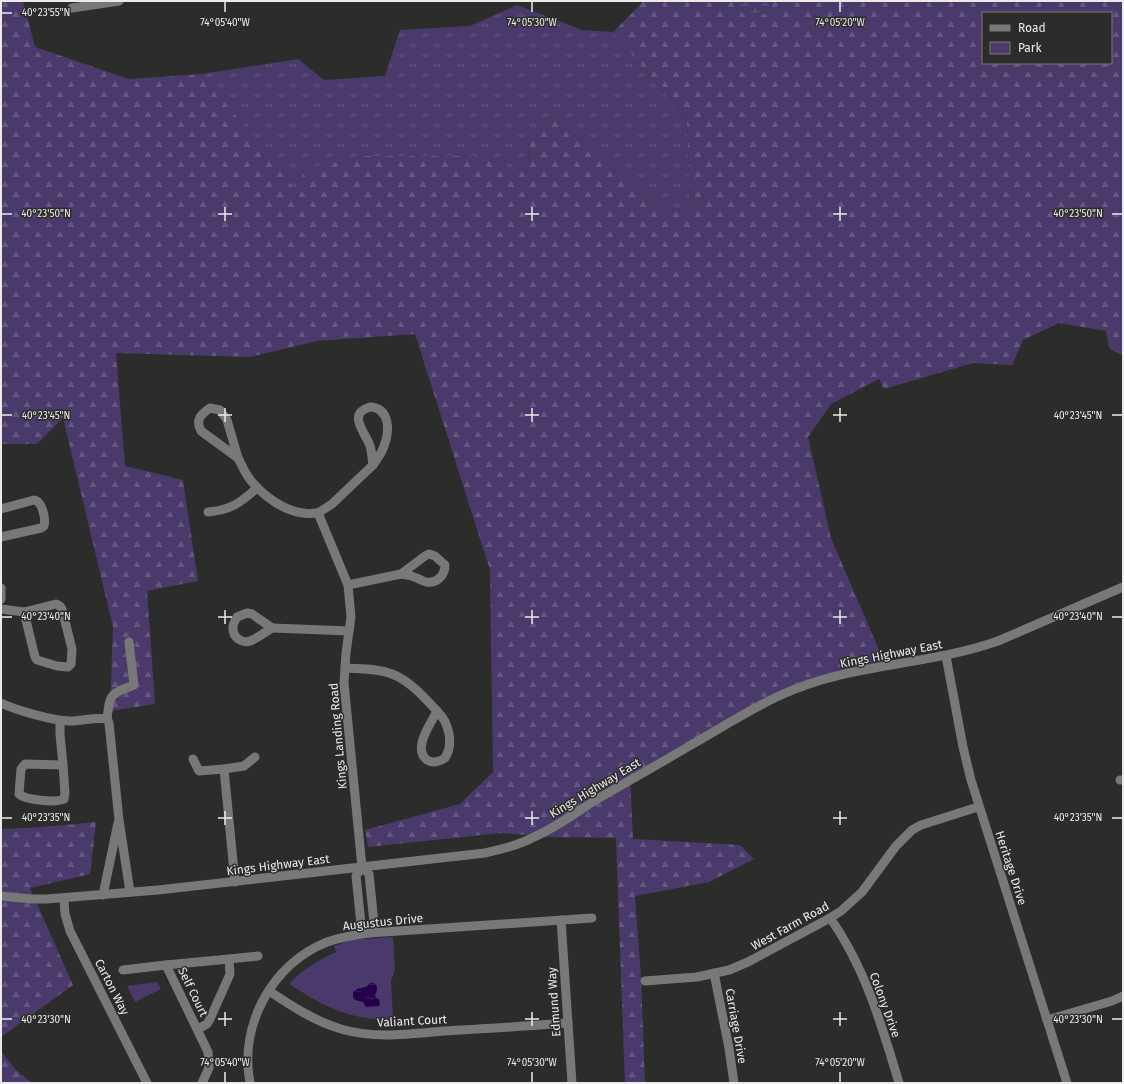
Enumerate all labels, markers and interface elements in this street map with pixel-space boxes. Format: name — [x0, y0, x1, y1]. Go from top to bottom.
text: 40°23'55"N — [22, 7, 70, 19]
legend — [982, 12, 1112, 64]
text: 74°05'40"W — [200, 17, 251, 29]
text: 74°05'30"W — [507, 17, 558, 29]
text: 74°05'20"W — [815, 17, 866, 29]
text: Road — [1018, 21, 1046, 35]
text: Park — [1018, 41, 1042, 55]
text: 40°23'50"N — [21, 208, 71, 220]
text: 40°23'50"N — [1053, 208, 1103, 220]
text: 40°23'45"N — [22, 410, 70, 422]
text: 40°23'45"N — [1054, 410, 1102, 422]
text: 40°23'40"N — [21, 611, 71, 623]
text: 40°23'40"N — [1053, 611, 1103, 623]
street label: Kings Highway East — [839, 637, 944, 671]
street label: Kings Landing Road — [326, 682, 350, 790]
street label: Kings Highway East — [547, 755, 644, 821]
text: 40°23'35"N — [22, 812, 70, 824]
text: 40°23'35"N — [1054, 812, 1102, 824]
street label: Heritage Drive — [992, 829, 1030, 907]
street label: Kings Highway East — [226, 852, 331, 878]
street label: West Farm Road — [749, 899, 831, 953]
street label: Augustus Drive — [342, 911, 424, 933]
street label: Carton Way — [92, 957, 132, 1017]
street label: Self Court — [175, 965, 211, 1020]
street label: Edmund Way — [545, 967, 563, 1037]
street label: Colony Drive — [867, 971, 903, 1039]
street label: Carriage Drive — [722, 987, 750, 1065]
street label: Valiant Court — [377, 1012, 448, 1030]
text: 40°23'30"N — [21, 1014, 71, 1026]
text: 40°23'30"N — [1053, 1014, 1103, 1026]
text: 74°05'40"W — [200, 1057, 251, 1069]
text: 74°05'30"W — [507, 1057, 558, 1069]
text: 74°05'20"W — [815, 1057, 866, 1069]

